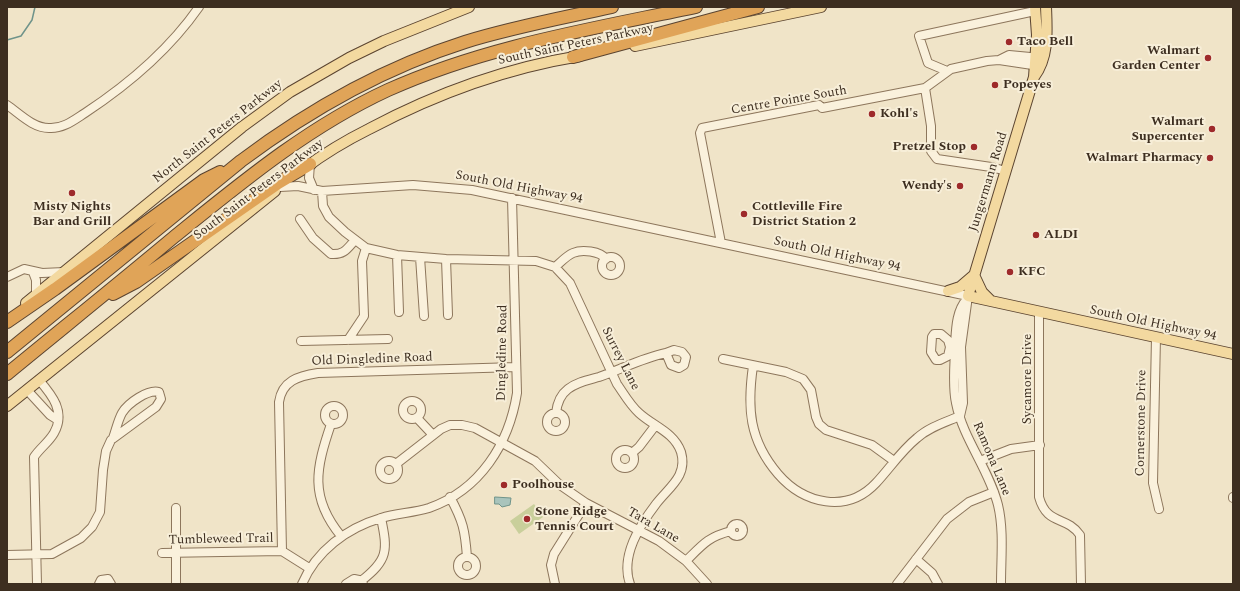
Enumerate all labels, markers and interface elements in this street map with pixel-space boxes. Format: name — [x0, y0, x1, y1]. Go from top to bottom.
street label: South Saint Peters Parkway — [497, 21, 655, 69]
place label: Taco Bell — [1017, 34, 1073, 50]
marker: Taco Bell — [1004, 37, 1014, 47]
place label: Walmart Garden Center — [1112, 43, 1200, 74]
marker: Walmart Garden Center — [1203, 53, 1213, 63]
street label: North Saint Peters Parkway — [150, 77, 286, 187]
place label: Popeyes — [1003, 77, 1052, 93]
marker: Popeyes — [990, 80, 1000, 90]
street label: Centre Pointe South — [730, 83, 848, 119]
place label: Kohl's — [880, 106, 918, 122]
marker: Kohl's — [867, 109, 877, 119]
place label: Walmart Supercenter — [1131, 114, 1204, 145]
marker: Walmart Supercenter — [1207, 124, 1217, 134]
street label: Jungermann Road — [966, 130, 1012, 234]
street label: South Saint Peters Parkway — [191, 136, 327, 244]
place label: Pretzel Stop — [893, 139, 966, 155]
marker: Pretzel Stop — [969, 142, 979, 152]
place label: Walmart Pharmacy — [1086, 150, 1202, 166]
marker: Walmart Pharmacy — [1205, 153, 1215, 163]
street label: South Old Highway 94 — [454, 168, 584, 208]
place label: Wendy's — [902, 178, 952, 194]
marker: Wendy's — [955, 181, 965, 191]
marker: Misty Nights Bar and Grill — [67, 188, 77, 198]
place label: Misty Nights Bar and Grill — [33, 199, 111, 230]
place label: Cottleville Fire District Station 2 — [752, 199, 856, 230]
marker: Cottleville Fire District Station 2 — [739, 209, 749, 219]
place label: ALDI — [1044, 227, 1078, 243]
marker: ALDI — [1031, 230, 1041, 240]
street label: South Old Highway 94 — [772, 234, 902, 276]
place label: KFC — [1018, 264, 1046, 280]
marker: KFC — [1005, 267, 1015, 277]
street label: South Old Highway 94 — [1088, 303, 1218, 345]
street label: Dingledine Road — [494, 305, 512, 401]
street label: Surrey Lane — [597, 325, 643, 393]
street label: Sycamore Drive — [1020, 334, 1036, 424]
street label: Old Dingledine Road — [311, 350, 433, 370]
street label: Cornerstone Drive — [1133, 370, 1151, 476]
street label: Ramona Lane — [968, 420, 1014, 498]
place label: Poolhouse — [512, 477, 574, 493]
marker: Poolhouse — [499, 480, 509, 490]
place label: Stone Ridge Tennis Court — [535, 504, 614, 535]
street label: Tara Lane — [624, 505, 682, 547]
marker: Stone Ridge Tennis Court — [522, 514, 532, 524]
street label: Tumbleweed Trail — [168, 531, 274, 549]

